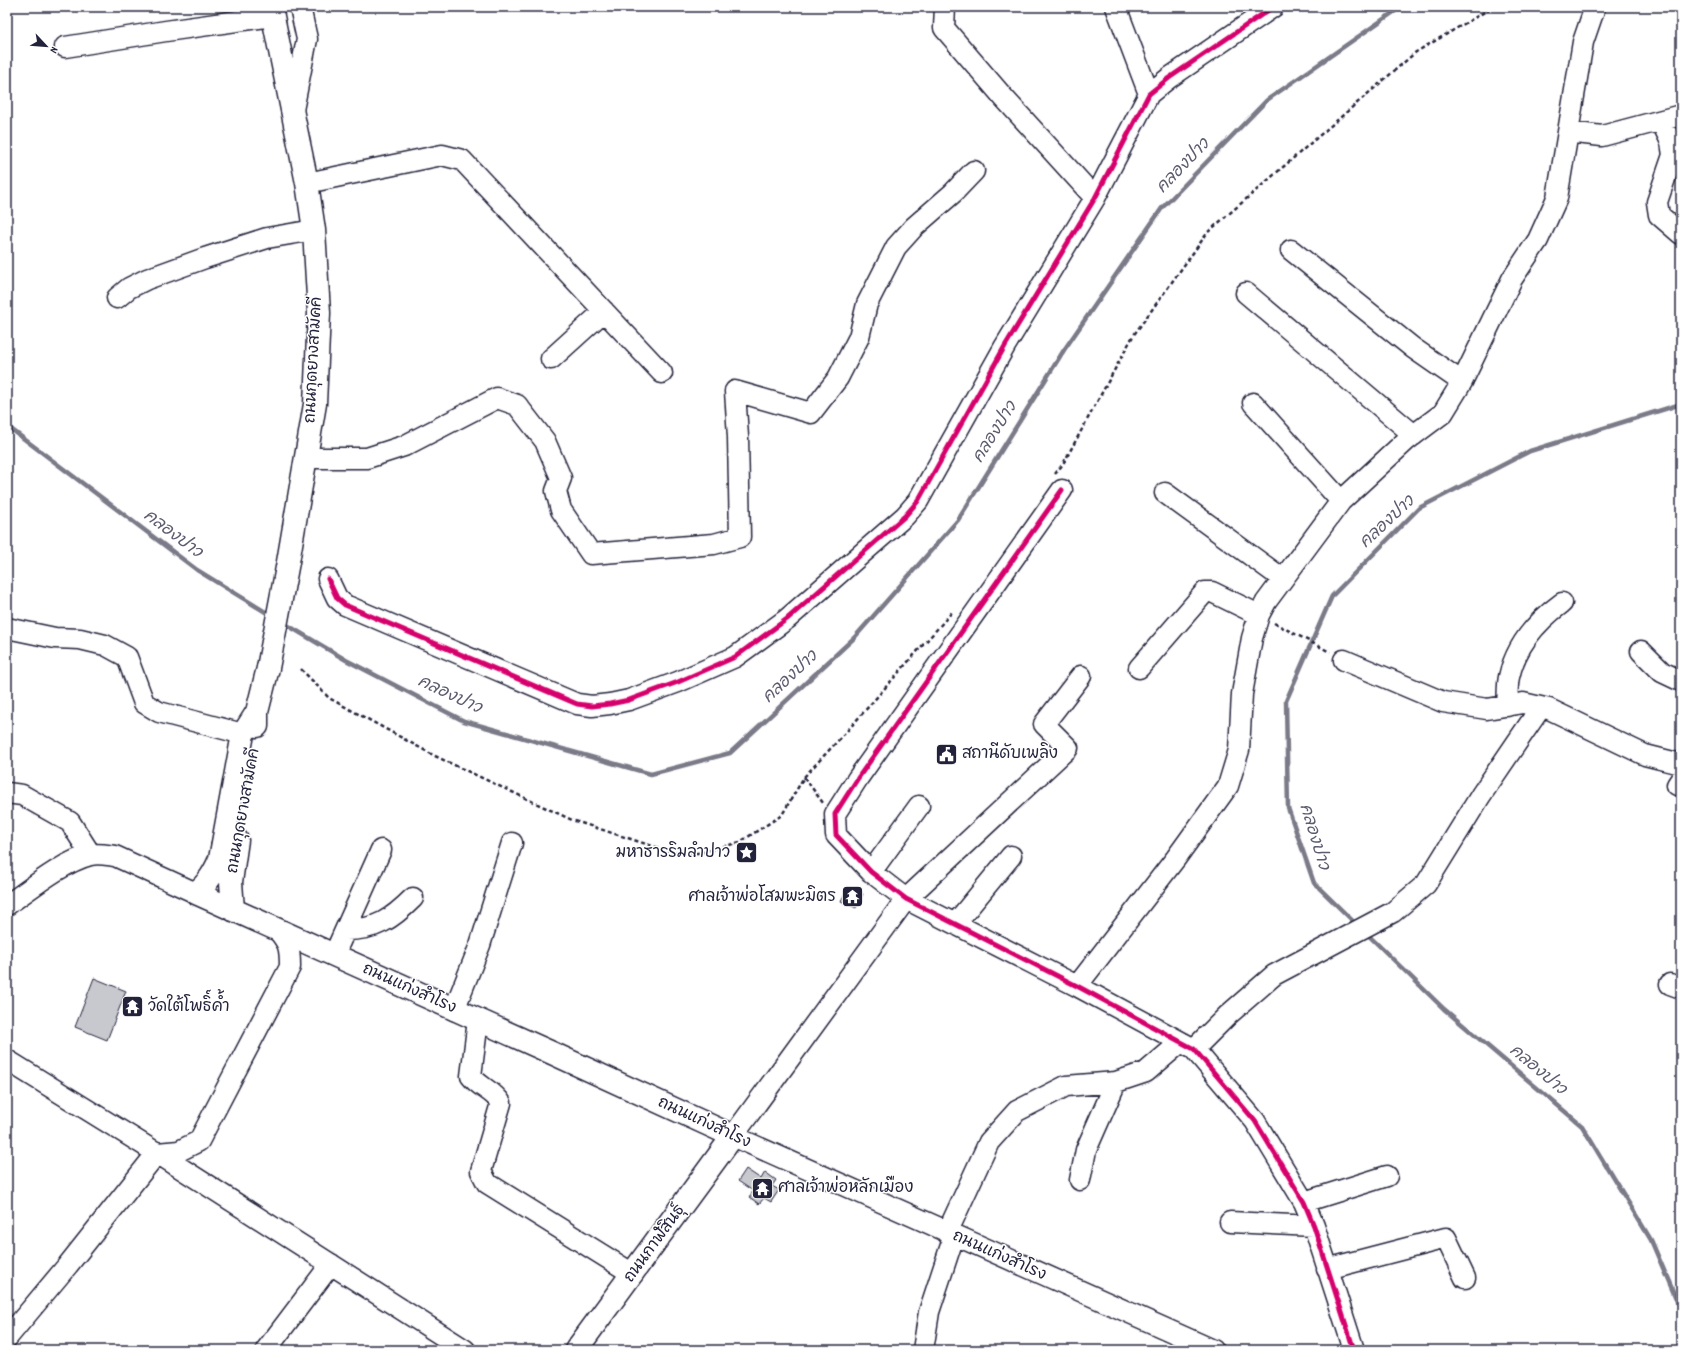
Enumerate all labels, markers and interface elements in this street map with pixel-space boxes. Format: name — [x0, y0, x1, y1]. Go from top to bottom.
north arrow — [26, 26, 66, 66]
text: N — [45, 44, 62, 56]
water label: คลองปาว — [1151, 133, 1217, 200]
street label: ถนนกุดยางสามัคคี — [298, 296, 329, 424]
water label: คลองปาว — [967, 396, 1025, 468]
water label: คลองปาว — [1354, 489, 1422, 555]
water label: คลองปาว — [138, 504, 208, 566]
water label: คลองปาว — [757, 644, 825, 710]
water label: คลองปาว — [413, 670, 487, 722]
public building icon: สถานีดับเพลิง — [934, 741, 960, 767]
place label: สถานีดับเพลิง — [962, 742, 1058, 766]
street label: ถนนกุดยางสามัคคี — [221, 746, 266, 875]
water label: คลองปาว — [1292, 801, 1336, 874]
place icon: มหาธารริมลำปาว — [733, 840, 759, 866]
place label: มหาธารริมลำปาว — [616, 841, 730, 865]
place label: ศาลเจ้าพ่อโสมพะมิตร — [688, 884, 836, 909]
temple icon: ศาลเจ้าพ่อโสมพะมิตร — [839, 884, 865, 910]
street label: ถนนแก่งสำโรง — [358, 956, 460, 1020]
place label: วัดใต้โพธิ์คำ้ — [148, 989, 230, 1019]
temple icon: วัดใต้โพธิ์คำ้ — [119, 994, 145, 1020]
water label: คลองปาว — [1503, 1039, 1572, 1103]
street label: ถนนแก่งสำโรง — [654, 1090, 755, 1155]
temple icon: ศาลเจ้าพ่อหลักเมือง — [749, 1175, 775, 1201]
place label: ศาลเจ้าพ่อหลักเมือง — [778, 1175, 913, 1200]
street label: ถนนกาฬสินธุ์ — [617, 1199, 691, 1288]
street label: ถนนแก่งสำโรง — [948, 1223, 1050, 1287]

